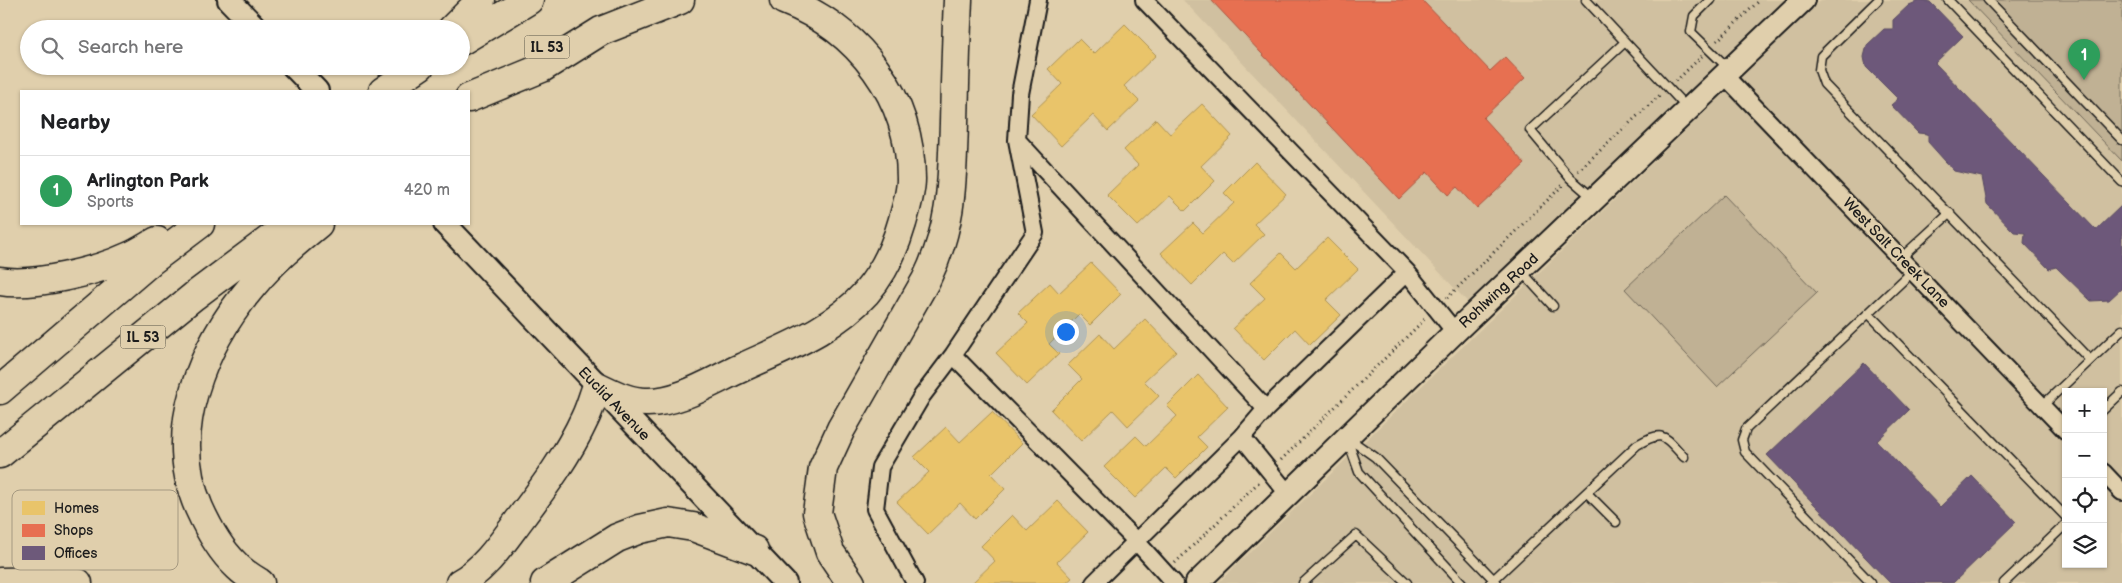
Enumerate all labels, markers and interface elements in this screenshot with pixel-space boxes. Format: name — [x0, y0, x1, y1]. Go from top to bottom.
search box — [20, 20, 470, 75]
icon: search — [38, 34, 66, 62]
text: Search here — [78, 36, 183, 59]
road number: IL 53 — [524, 36, 570, 58]
pin: 1 — [2068, 39, 2100, 80]
text: Nearby — [40, 110, 110, 135]
text: Arlington Park — [87, 170, 209, 193]
text: 1 — [53, 181, 59, 200]
text: 420 m — [404, 181, 450, 200]
text: Sports — [87, 193, 134, 212]
street label: West Salt Creek Lane — [1838, 194, 1954, 312]
street label: Rohlwing Road — [1455, 249, 1543, 333]
your location — [1053, 319, 1079, 345]
road number: IL 53 — [120, 326, 166, 348]
street label: Euclid Avenue — [574, 363, 654, 445]
map controls — [2062, 388, 2107, 568]
button: + — [2062, 388, 2107, 433]
button: − — [2062, 433, 2107, 478]
button: locate — [2062, 478, 2107, 523]
legend — [12, 490, 178, 570]
text: Homes — [54, 500, 99, 517]
text: Shops — [54, 522, 93, 539]
button: layers — [2062, 523, 2107, 568]
text: Offices — [54, 545, 97, 562]

